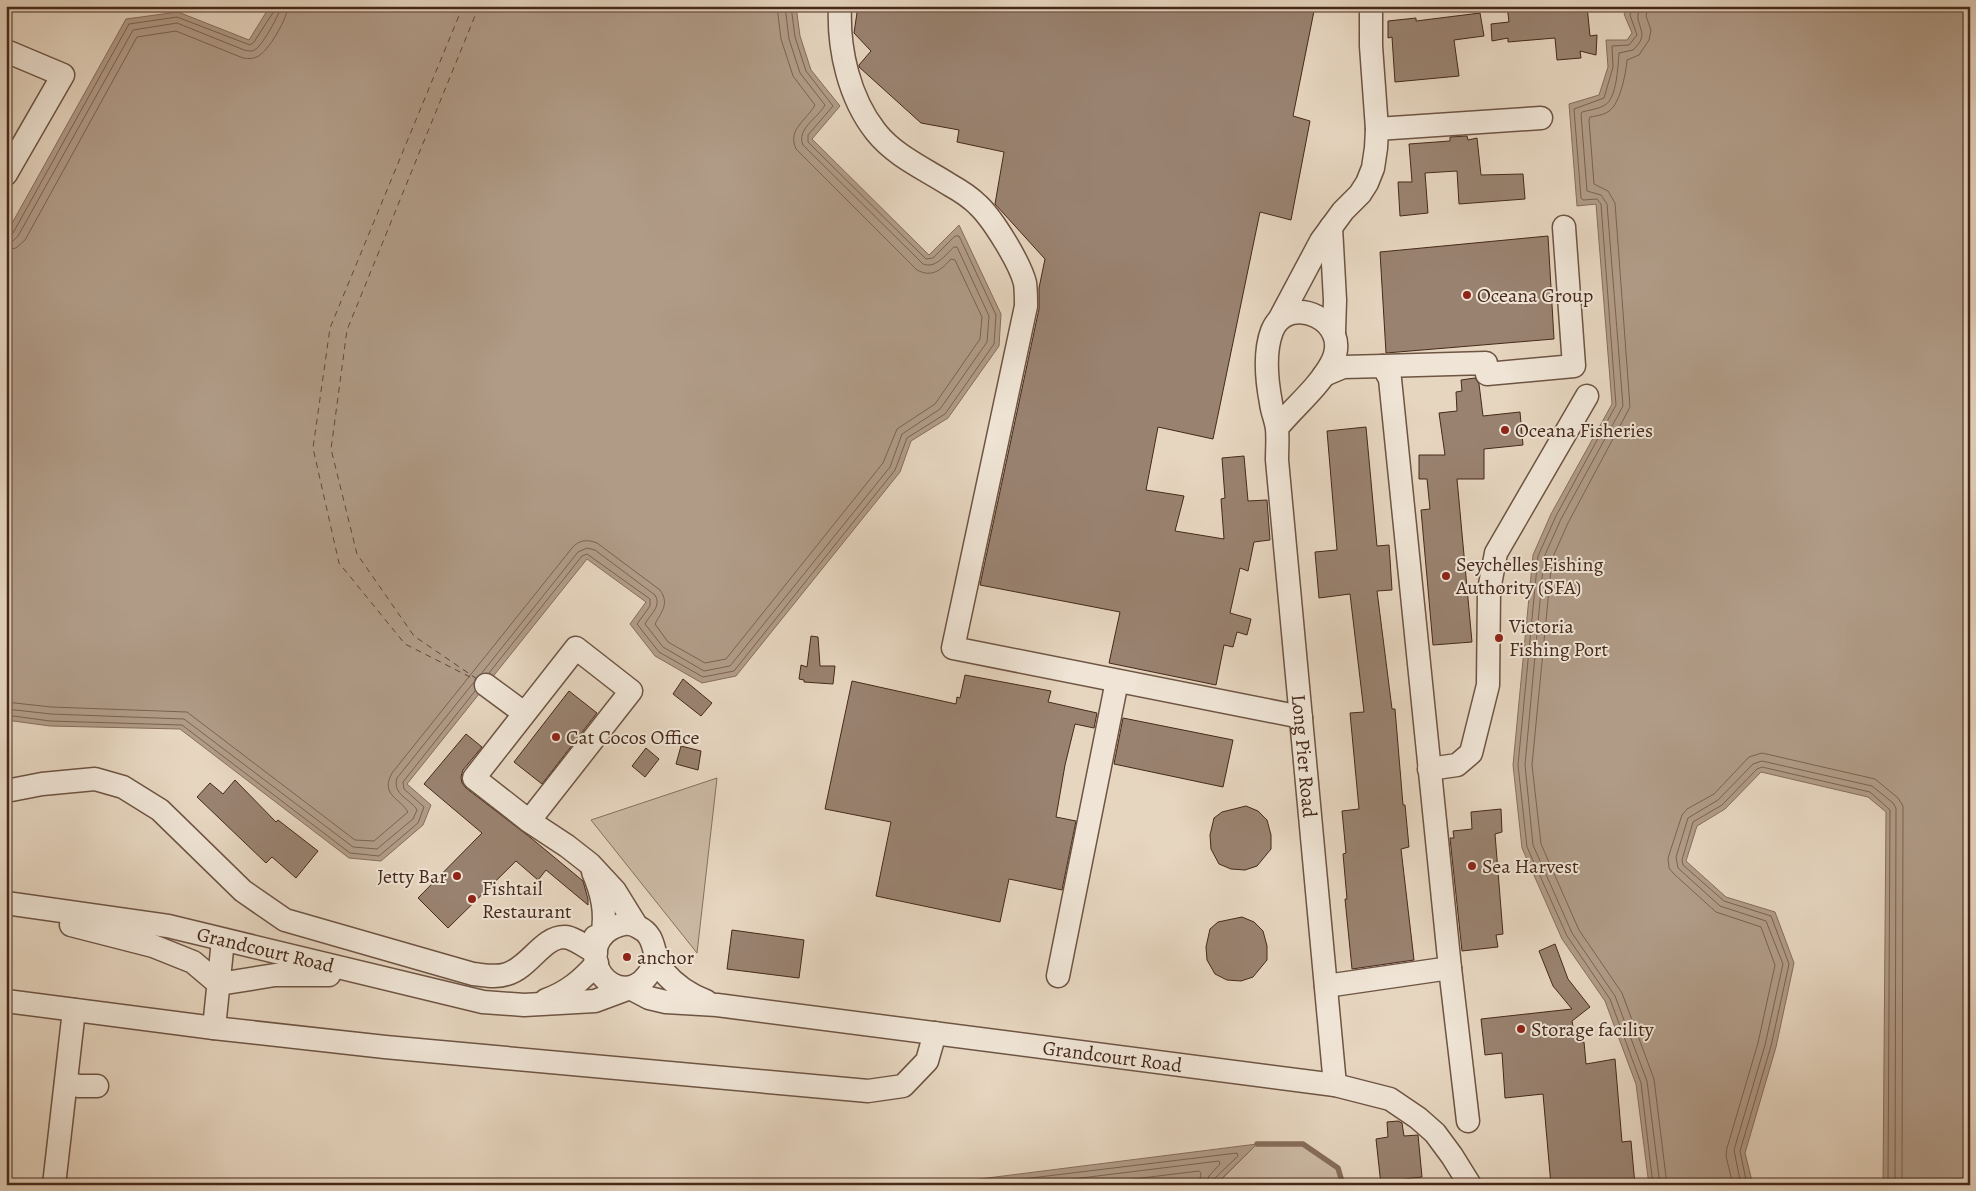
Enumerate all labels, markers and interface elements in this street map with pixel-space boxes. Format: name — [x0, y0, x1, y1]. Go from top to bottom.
place label: Oceana Group — [1477, 282, 1593, 309]
marker: Oceana Group — [1461, 289, 1473, 301]
place label: Oceana Fisheries — [1515, 417, 1653, 444]
marker: Oceana Fisheries — [1499, 424, 1511, 436]
place label: Seychelles Fishing Authority (SFA) — [1455, 551, 1603, 601]
marker: Seychelles Fishing Authority (SFA) — [1440, 570, 1452, 582]
place label: Victoria Fishing Port — [1508, 613, 1609, 663]
marker: Victoria Fishing Port — [1493, 632, 1505, 644]
street label: Long Pier Road — [1285, 693, 1323, 819]
place label: Cat Cocos Office — [566, 724, 699, 751]
marker: Cat Cocos Office — [550, 731, 562, 743]
place label: Sea Harvest — [1482, 853, 1579, 880]
marker: Sea Harvest — [1466, 860, 1478, 872]
place label: Jetty Bar — [377, 863, 447, 890]
marker: Jetty Bar — [451, 870, 463, 882]
place label: Fishtail Restaurant — [482, 875, 572, 925]
marker: Fishtail Restaurant — [466, 893, 478, 905]
street label: Grandcourt Road — [194, 920, 337, 980]
place label: anchor — [637, 944, 694, 971]
marker: anchor — [621, 951, 633, 963]
place label: Storage facility — [1531, 1016, 1655, 1043]
marker: Storage facility — [1515, 1023, 1527, 1035]
street label: Grandcourt Road — [1041, 1034, 1184, 1079]

